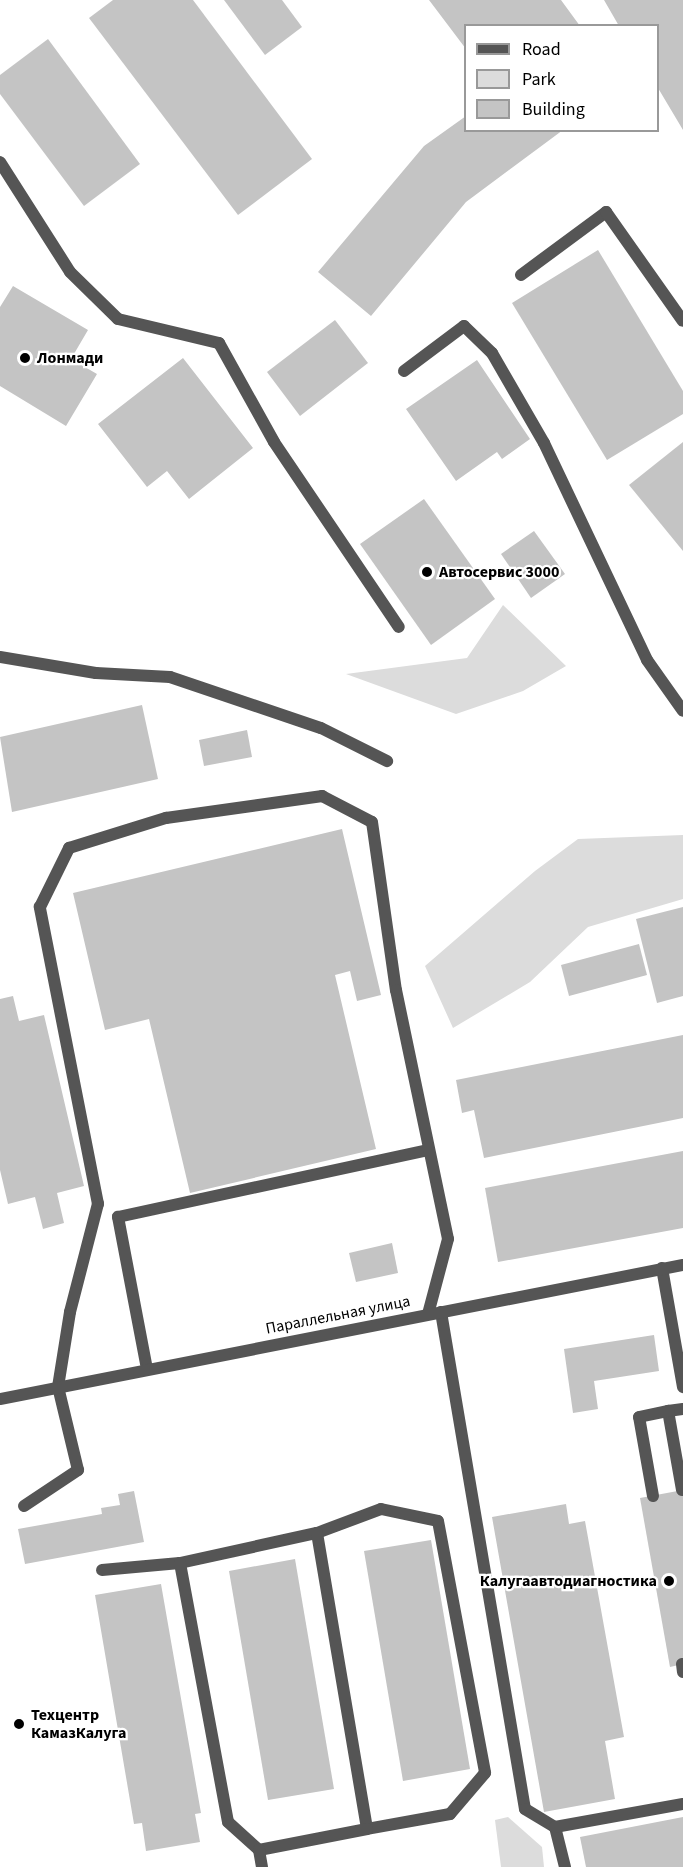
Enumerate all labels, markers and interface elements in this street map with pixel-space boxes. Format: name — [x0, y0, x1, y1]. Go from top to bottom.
legend — [464, 24, 659, 132]
text: Road — [522, 37, 561, 62]
text: Park — [522, 67, 556, 92]
text: Building — [522, 97, 585, 122]
place label: Лонмади — [37, 348, 103, 368]
marker: Лонмади — [18, 351, 32, 365]
place label: Автосервис 3000 — [439, 562, 559, 582]
marker: Автосервис 3000 — [420, 565, 434, 579]
street label: Параллельная улица — [264, 1292, 412, 1338]
place label: Калугаавтодиагностика — [480, 1571, 657, 1591]
marker: Калугаавтодиагностика — [662, 1574, 676, 1588]
place label: Техцентр КамазКалуга — [31, 1705, 126, 1743]
marker: Техцентр КамазКалуга — [12, 1717, 26, 1731]

